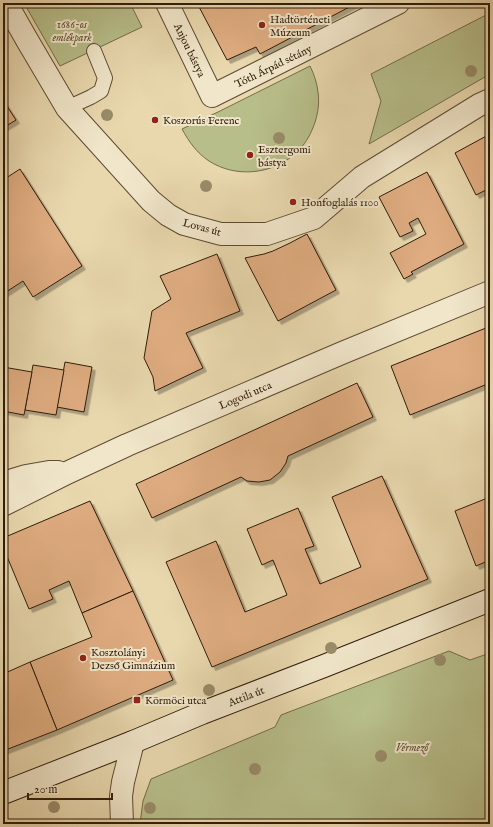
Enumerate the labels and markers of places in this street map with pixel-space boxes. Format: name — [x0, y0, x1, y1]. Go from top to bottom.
place label: Hadtörténeti Múzeum — [270, 13, 330, 40]
marker: Hadtörténeti Múzeum — [257, 20, 267, 30]
place label: Koszorús Ferenc — [163, 114, 240, 128]
marker: Koszorús Ferenc — [150, 115, 160, 125]
place label: Esztergomi bástya — [258, 143, 311, 170]
marker: Esztergomi bástya — [245, 150, 255, 160]
place label: Honfoglalás 1100 — [301, 196, 379, 210]
marker: Honfoglalás 1100 — [288, 197, 298, 207]
place label: Kosztolányi Dezső Gimnázium — [91, 646, 176, 673]
marker: Kosztolányi Dezső Gimnázium — [78, 653, 88, 663]
place label: Körmöci utca — [145, 694, 206, 708]
marker: Körmöci utca — [132, 695, 142, 705]

